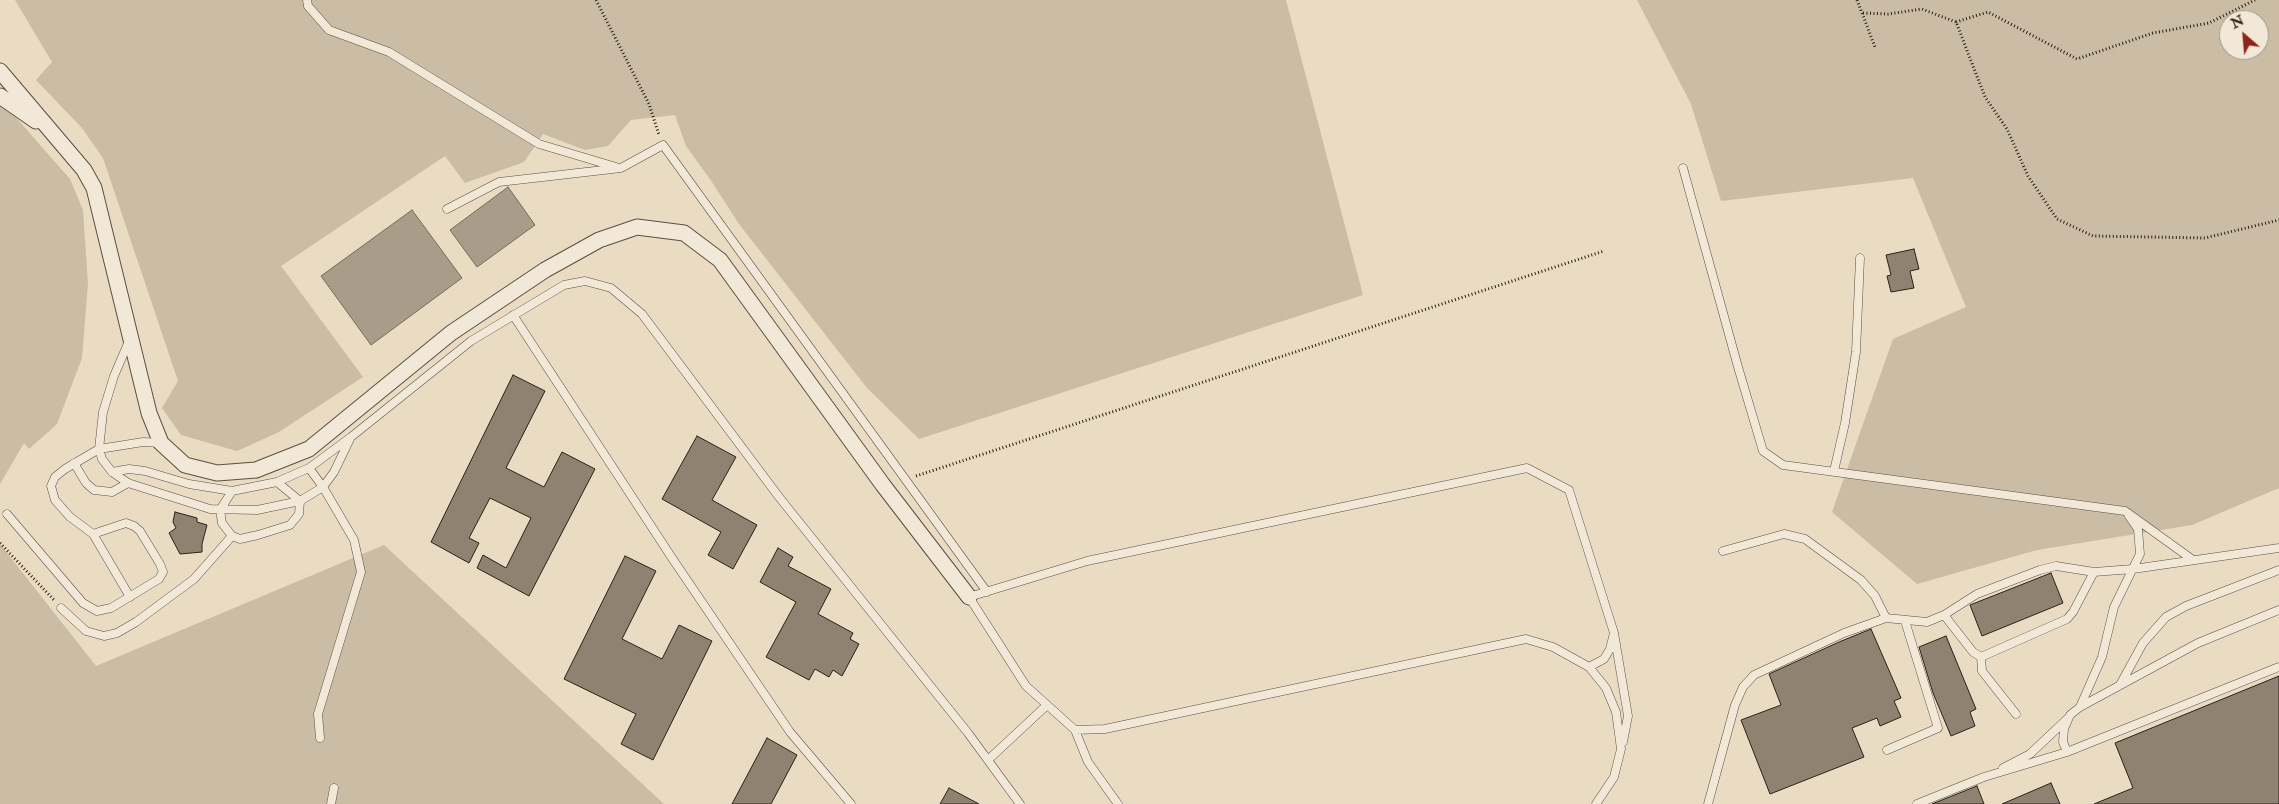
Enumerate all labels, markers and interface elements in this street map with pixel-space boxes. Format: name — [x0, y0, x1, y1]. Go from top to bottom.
north arrow — [2219, 10, 2269, 60]
text: N — [2228, 12, 2247, 33]

